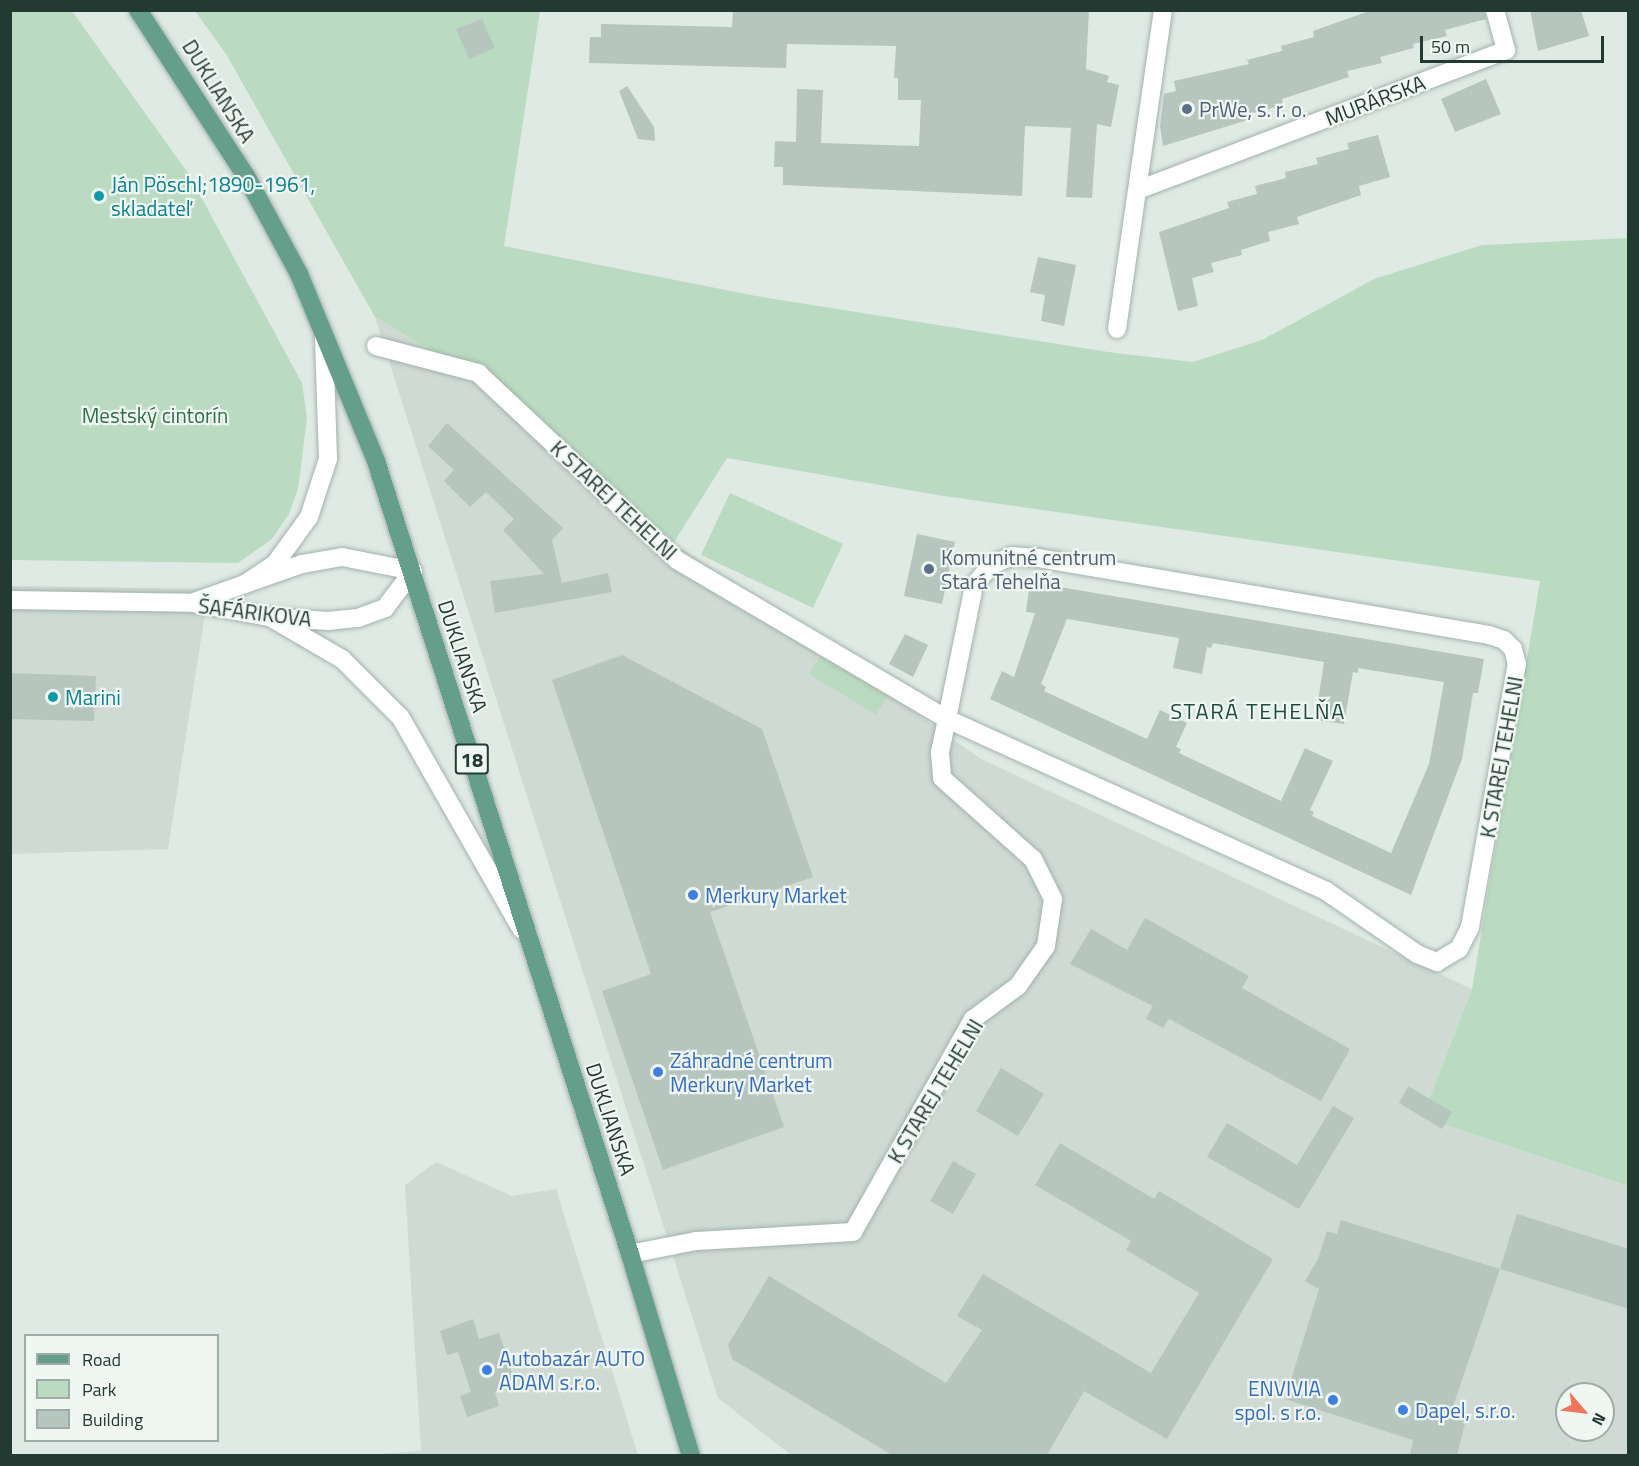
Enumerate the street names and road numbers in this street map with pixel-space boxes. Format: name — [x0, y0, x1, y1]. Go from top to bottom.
street label: DUKLIANSKA — [177, 35, 261, 147]
street label: MURÁRSKA — [1321, 69, 1429, 131]
street label: K STAREJ TEHELNI — [546, 435, 682, 565]
street label: ŠAFÁRIKOVA — [197, 593, 313, 631]
street label: DUKLIANSKA — [433, 597, 493, 715]
street label: K STAREJ TEHELNI — [1474, 674, 1528, 840]
road number: 18 — [454, 742, 490, 776]
street label: K STAREJ TEHELNI — [882, 1014, 988, 1168]
street label: DUKLIANSKA — [581, 1060, 641, 1178]

